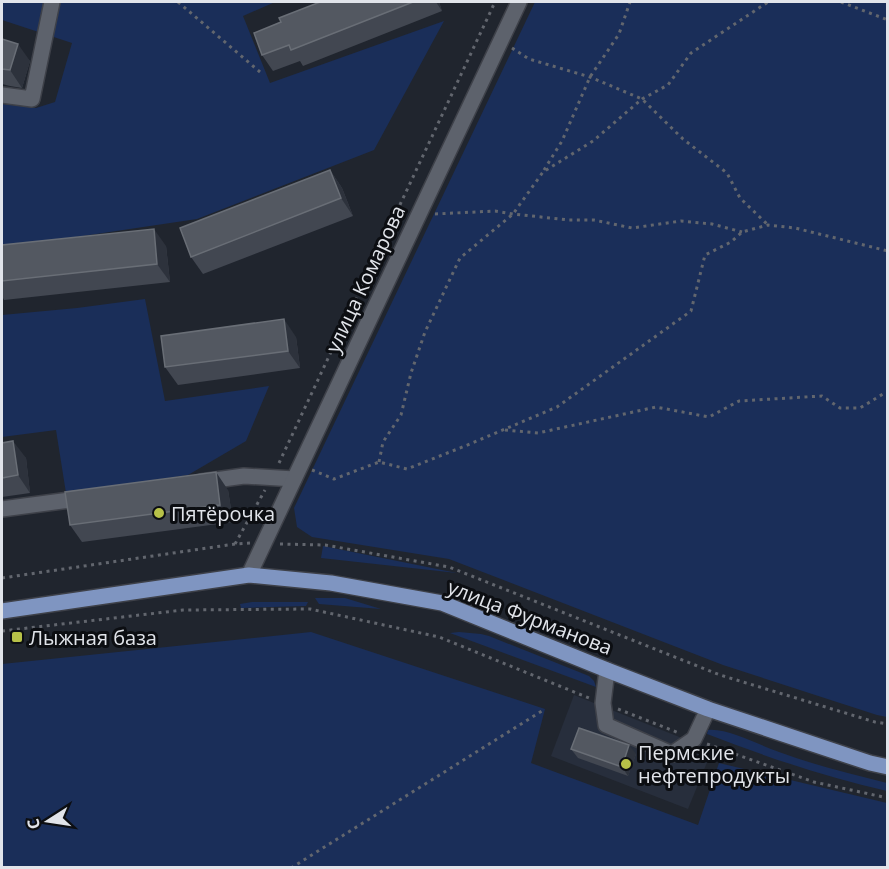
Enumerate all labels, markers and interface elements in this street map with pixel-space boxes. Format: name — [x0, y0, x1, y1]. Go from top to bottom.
street label: улица Комарова — [319, 201, 411, 357]
place label: Пятёрочка — [171, 500, 275, 527]
marker: Пятёрочка — [152, 506, 166, 520]
street label: улица Фурманова — [444, 573, 616, 661]
place label: Лыжная база — [29, 624, 157, 651]
marker: Лыжная база — [10, 630, 24, 644]
place label: Пермские нефтепродукты — [638, 739, 790, 789]
marker: Пермские нефтепродукты — [619, 757, 633, 771]
north arrow — [18, 791, 78, 851]
text: С — [22, 817, 45, 831]

